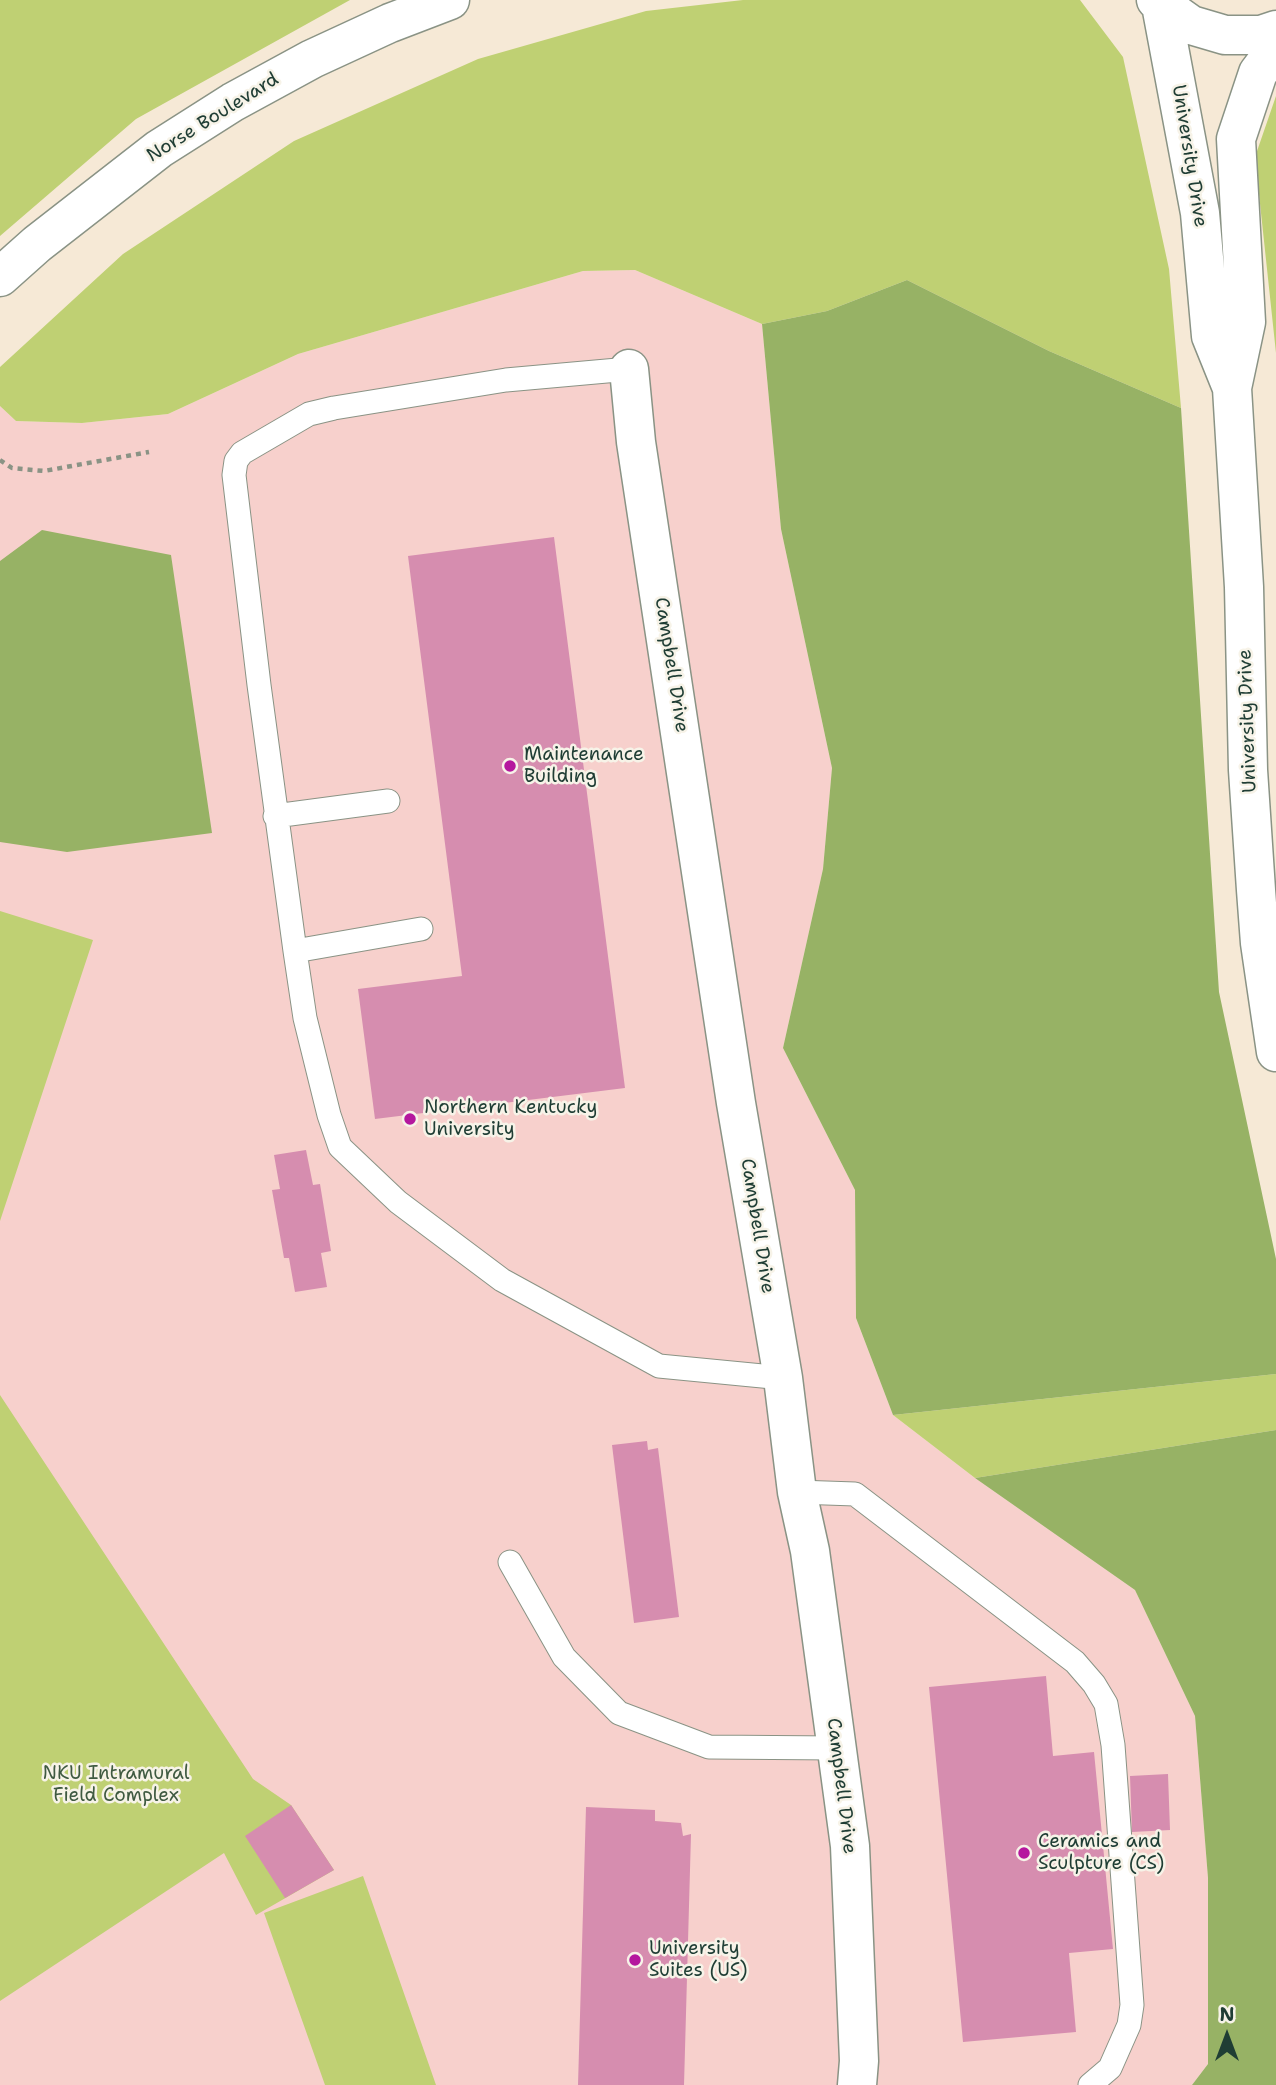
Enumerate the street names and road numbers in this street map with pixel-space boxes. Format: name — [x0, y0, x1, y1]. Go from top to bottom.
street label: Norse Boulevard — [143, 68, 283, 168]
street label: University Drive — [1166, 83, 1212, 229]
street label: Campbell Drive — [649, 596, 693, 734]
street label: University Drive — [1234, 649, 1262, 793]
street label: Campbell Drive — [735, 1157, 779, 1295]
street label: Campbell Drive — [821, 1717, 861, 1855]

